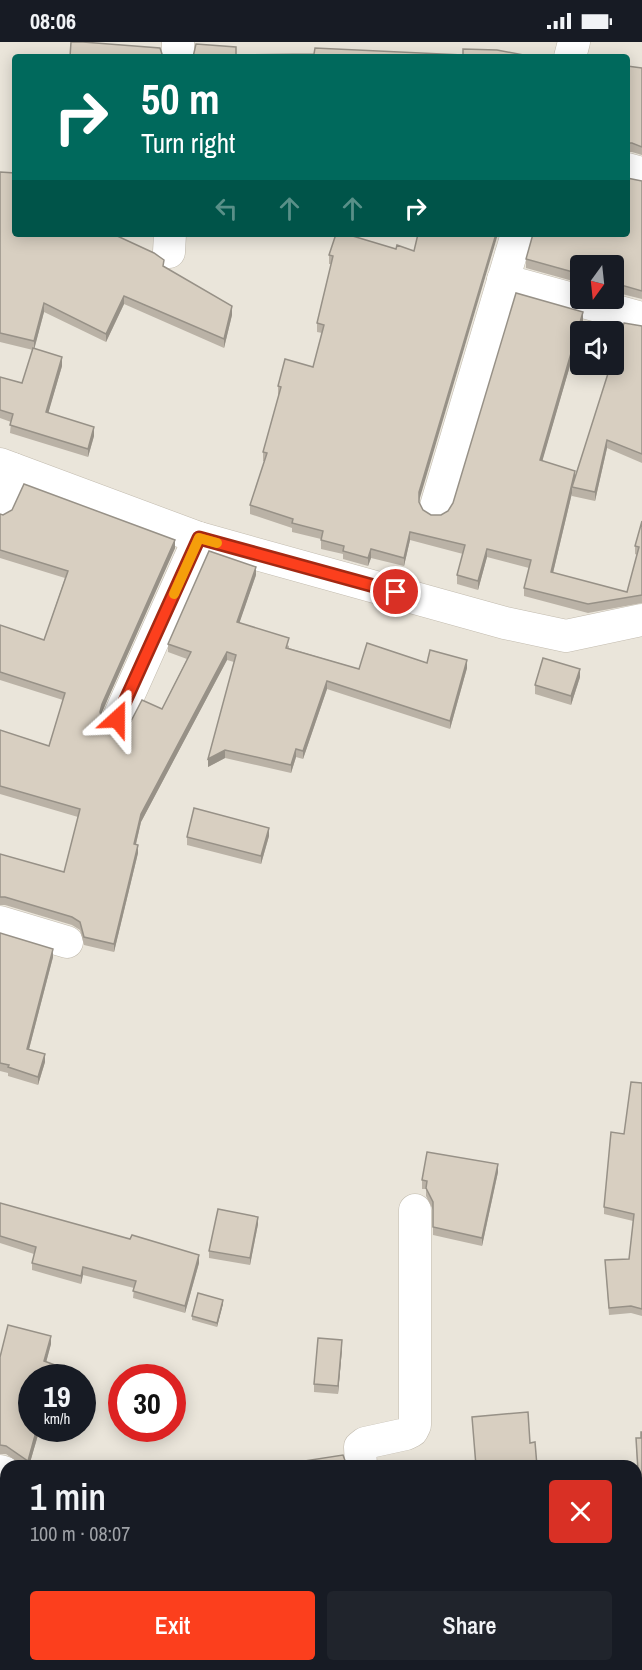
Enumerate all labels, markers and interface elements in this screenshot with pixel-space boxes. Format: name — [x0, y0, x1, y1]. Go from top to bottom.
text: 08:06 — [30, 6, 76, 36]
text: 50 m — [141, 71, 220, 127]
icon: right — [42, 78, 120, 156]
text: Turn right — [141, 125, 235, 161]
icon: left — [210, 192, 243, 225]
icon: ahead — [273, 192, 306, 225]
icon: ahead — [336, 192, 369, 225]
icon: right — [399, 192, 432, 225]
north arrow — [570, 255, 624, 309]
map controls — [570, 255, 624, 375]
button: sound — [570, 321, 624, 375]
pin — [370, 566, 421, 617]
icon: arrive — [379, 575, 412, 608]
position arrow — [85, 687, 149, 751]
speed limit sign: 30 — [108, 1364, 186, 1442]
text: 19 — [43, 1376, 71, 1416]
text: km/h — [44, 1408, 70, 1429]
text: 1 min — [30, 1473, 106, 1521]
button: close — [549, 1480, 612, 1543]
text: 100 m · 08:07 — [30, 1520, 130, 1547]
button: Exit — [30, 1591, 315, 1660]
button: Share — [327, 1591, 612, 1660]

